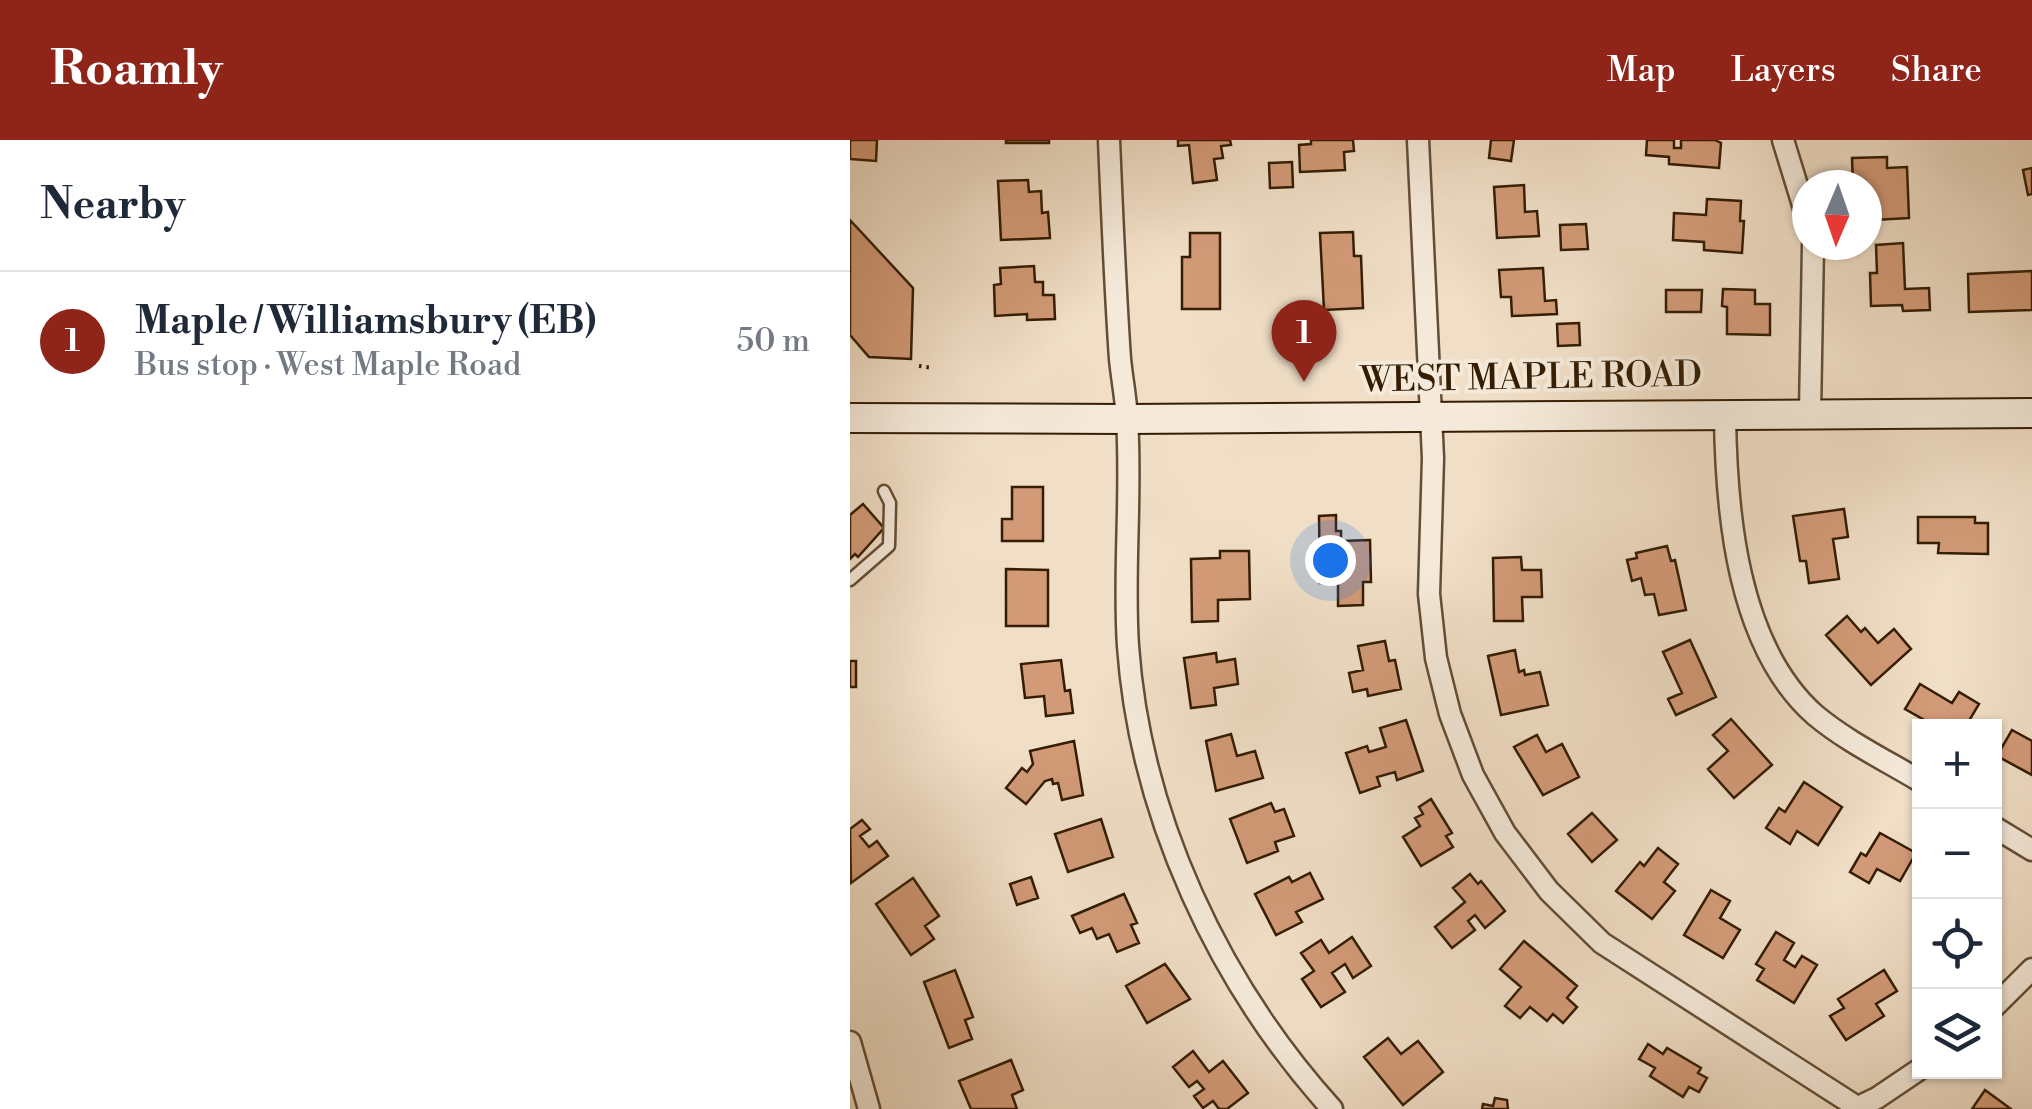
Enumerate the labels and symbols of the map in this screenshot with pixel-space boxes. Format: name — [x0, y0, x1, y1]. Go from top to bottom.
north arrow — [1792, 170, 1882, 260]
pin: 1 — [1272, 300, 1336, 382]
street label: WEST MAPLE ROAD — [1359, 354, 1702, 402]
your location — [1305, 535, 1356, 586]

